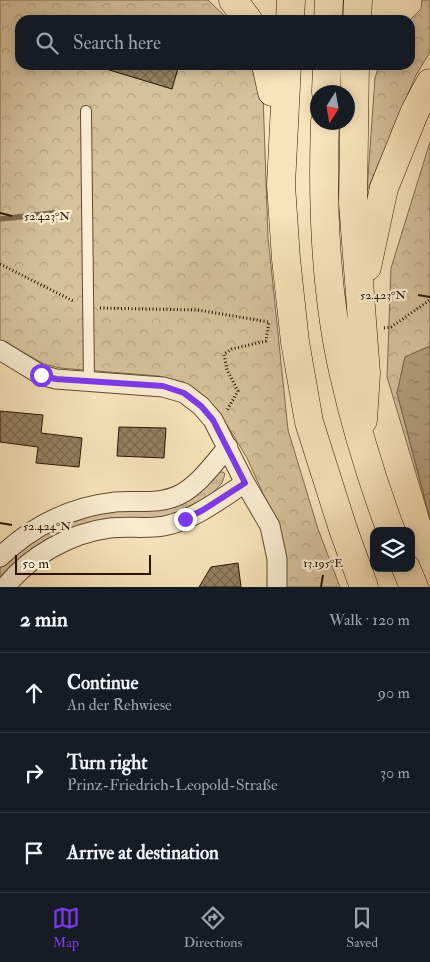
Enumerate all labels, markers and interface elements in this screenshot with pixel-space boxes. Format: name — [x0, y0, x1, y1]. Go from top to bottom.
search box — [15, 15, 415, 70]
icon: search — [33, 29, 61, 57]
text: Search here — [73, 31, 161, 55]
north arrow — [310, 85, 355, 130]
text: 52.423°N — [24, 209, 70, 224]
text: 52.423°N — [360, 288, 406, 303]
route start — [30, 364, 53, 387]
route end — [174, 508, 197, 531]
text: 52.424°N — [23, 519, 71, 534]
map controls — [370, 527, 415, 572]
button: layers — [370, 527, 415, 572]
scale bar — [15, 552, 151, 575]
text: 50 m — [22, 555, 49, 572]
text: 13.195°E — [303, 556, 343, 571]
text: 2 min — [20, 606, 68, 633]
text: Walk · 120 m — [329, 610, 410, 630]
text: Continue — [67, 671, 138, 695]
icon: ahead — [20, 679, 48, 707]
text: 90 m — [378, 683, 410, 703]
text: An der Rehwiese — [67, 695, 172, 715]
text: Turn right — [67, 751, 147, 775]
icon: right — [20, 759, 48, 787]
text: 30 m — [380, 763, 410, 783]
text: Prinz-Friedrich-Leopold-Straße — [67, 775, 278, 795]
icon: arrive — [20, 839, 48, 867]
text: Arrive at destination — [67, 841, 219, 865]
tab: Map — [52, 904, 80, 951]
tab: Directions — [184, 904, 242, 951]
tab: Saved — [346, 904, 378, 951]

